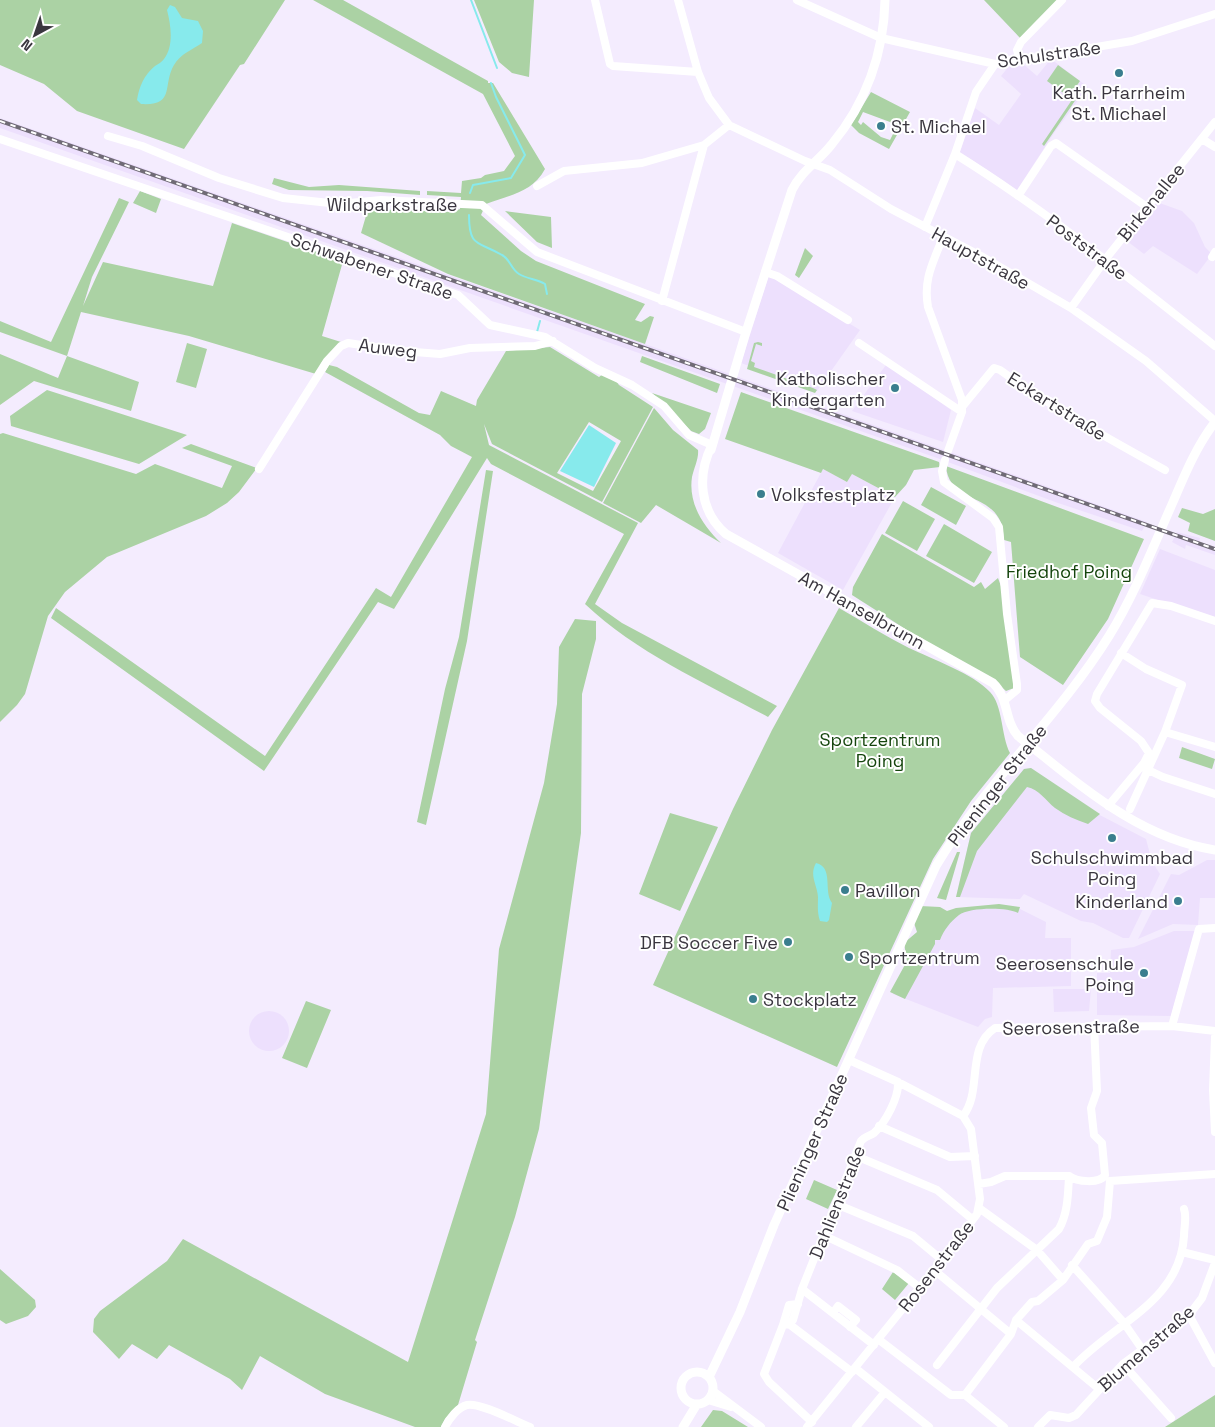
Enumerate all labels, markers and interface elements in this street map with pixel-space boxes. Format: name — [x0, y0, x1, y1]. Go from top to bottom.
north arrow — [10, 10, 60, 60]
text: N — [17, 35, 36, 55]
street label: Schulstraße — [996, 35, 1102, 73]
marker: Kath. Pfarrheim St. Michael — [1113, 67, 1125, 79]
place label: Kath. Pfarrheim St. Michael — [1053, 81, 1185, 125]
place label: St. Michael — [891, 115, 986, 138]
marker: St. Michael — [875, 120, 887, 132]
street label: Birkenallee — [1112, 158, 1190, 246]
street label: Wildparkstraße — [327, 193, 457, 216]
street label: Poststraße — [1042, 209, 1132, 285]
street label: Hauptstraße — [928, 222, 1034, 294]
street label: Schwabener Straße — [288, 227, 456, 305]
street label: Auweg — [357, 333, 419, 363]
place label: Katholischer Kindergarten — [772, 367, 885, 411]
street label: Eckartstraße — [1003, 367, 1111, 445]
marker: Katholischer Kindergarten — [889, 382, 901, 394]
place label: Volksfestplatz — [771, 483, 895, 506]
marker: Volksfestplatz — [755, 488, 767, 500]
park label: Friedhof Poing — [1006, 560, 1132, 583]
street label: Am Hanselbrunn — [795, 566, 929, 654]
street label: Plieninger Straße — [942, 719, 1052, 851]
park label: Sportzentrum Poing — [820, 728, 940, 772]
marker: Schulschwimmbad Poing — [1106, 832, 1118, 844]
place label: Schulschwimmbad Poing — [1031, 846, 1193, 890]
place label: Pavillon — [855, 879, 921, 902]
marker: Pavillon — [839, 884, 851, 896]
place label: Kinderland — [1075, 890, 1168, 913]
marker: Kinderland — [1172, 895, 1184, 907]
place label: DFB Soccer Five — [640, 931, 778, 954]
marker: DFB Soccer Five — [782, 936, 794, 948]
place label: Sportzentrum — [859, 946, 980, 969]
marker: Sportzentrum — [843, 951, 855, 963]
place label: Seerosenschule Poing — [996, 952, 1134, 996]
marker: Seerosenschule Poing — [1138, 967, 1150, 979]
place label: Stockplatz — [763, 988, 857, 1011]
marker: Stockplatz — [747, 993, 759, 1005]
street label: Seerosenstraße — [1002, 1014, 1140, 1040]
street label: Plieninger Straße — [771, 1069, 853, 1215]
street label: Dahlienstraße — [804, 1142, 870, 1262]
street label: Rosenstraße — [893, 1216, 979, 1316]
street label: Blumenstraße — [1093, 1300, 1199, 1396]

